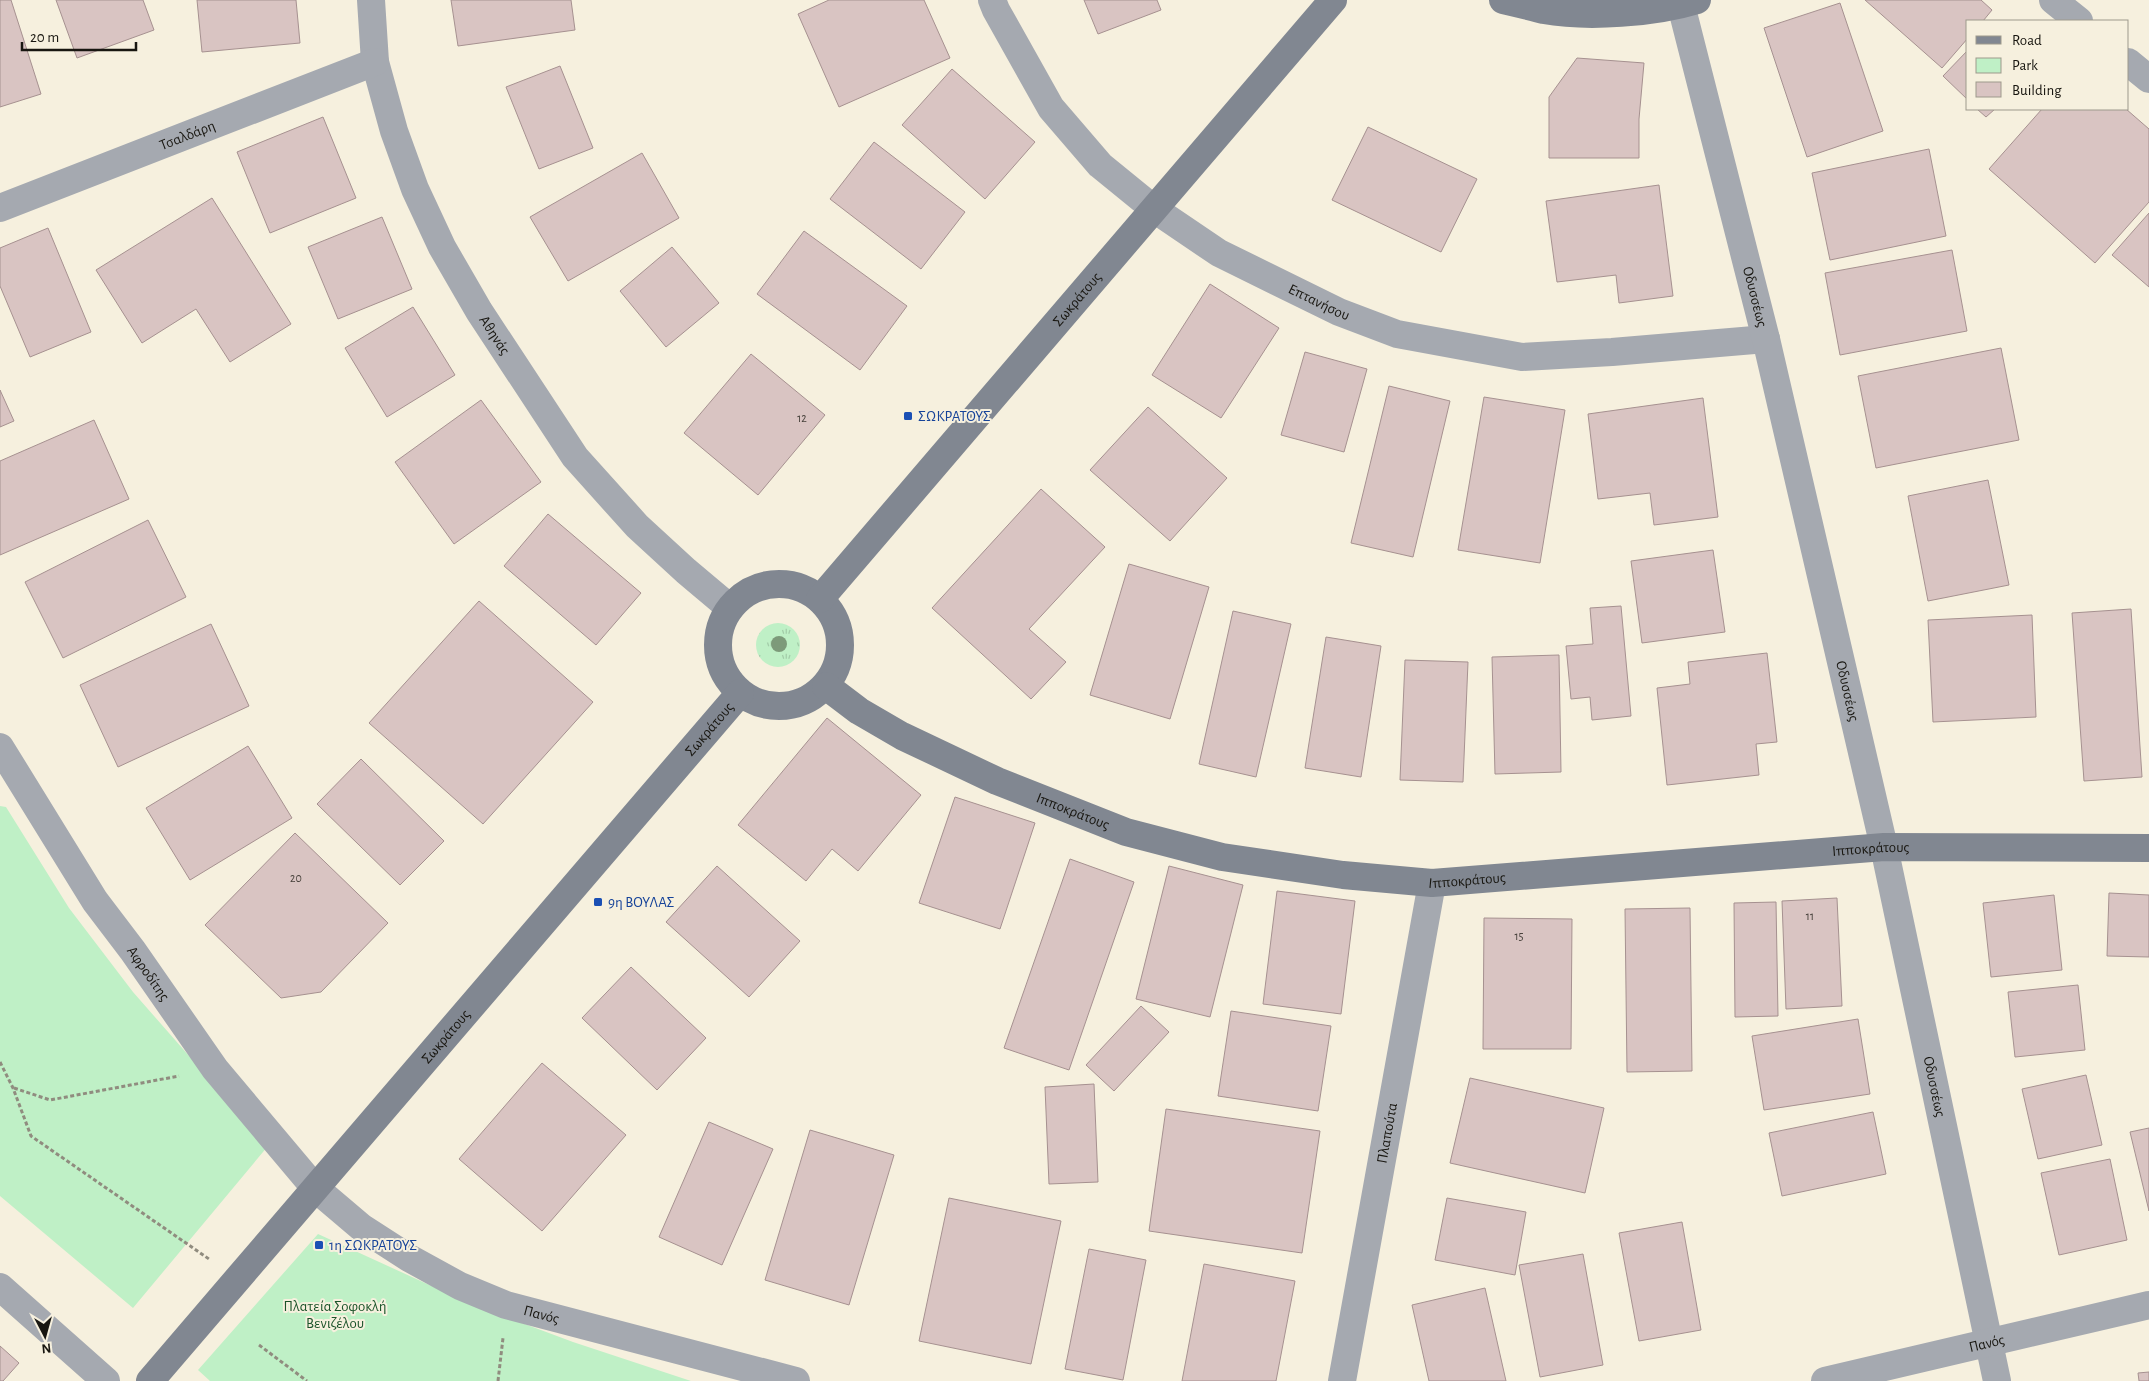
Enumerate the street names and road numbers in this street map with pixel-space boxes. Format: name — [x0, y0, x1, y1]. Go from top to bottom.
street label: Τσαλδάρη — [158, 118, 217, 153]
street label: Οδυσσέως — [1740, 265, 1770, 329]
street label: Σωκράτους — [1050, 269, 1104, 329]
street label: Επτανήσου — [1286, 281, 1352, 323]
street label: Αθηνάς — [476, 313, 513, 358]
street label: Οδυσσέως — [1833, 659, 1862, 723]
street label: Σωκράτους — [682, 699, 737, 759]
street label: Ιπποκράτους — [1034, 790, 1112, 833]
street label: Ιπποκράτους — [1832, 840, 1910, 859]
street label: Ιπποκράτους — [1428, 870, 1506, 891]
street label: Αφροδίτης — [124, 944, 172, 1004]
street label: Σωκράτους — [419, 1007, 473, 1067]
street label: Οδυσσέως — [1920, 1055, 1948, 1118]
street label: Πλαπούτα — [1374, 1102, 1400, 1165]
street label: Πανός — [522, 1303, 561, 1327]
street label: Πανός — [1967, 1332, 2006, 1355]

